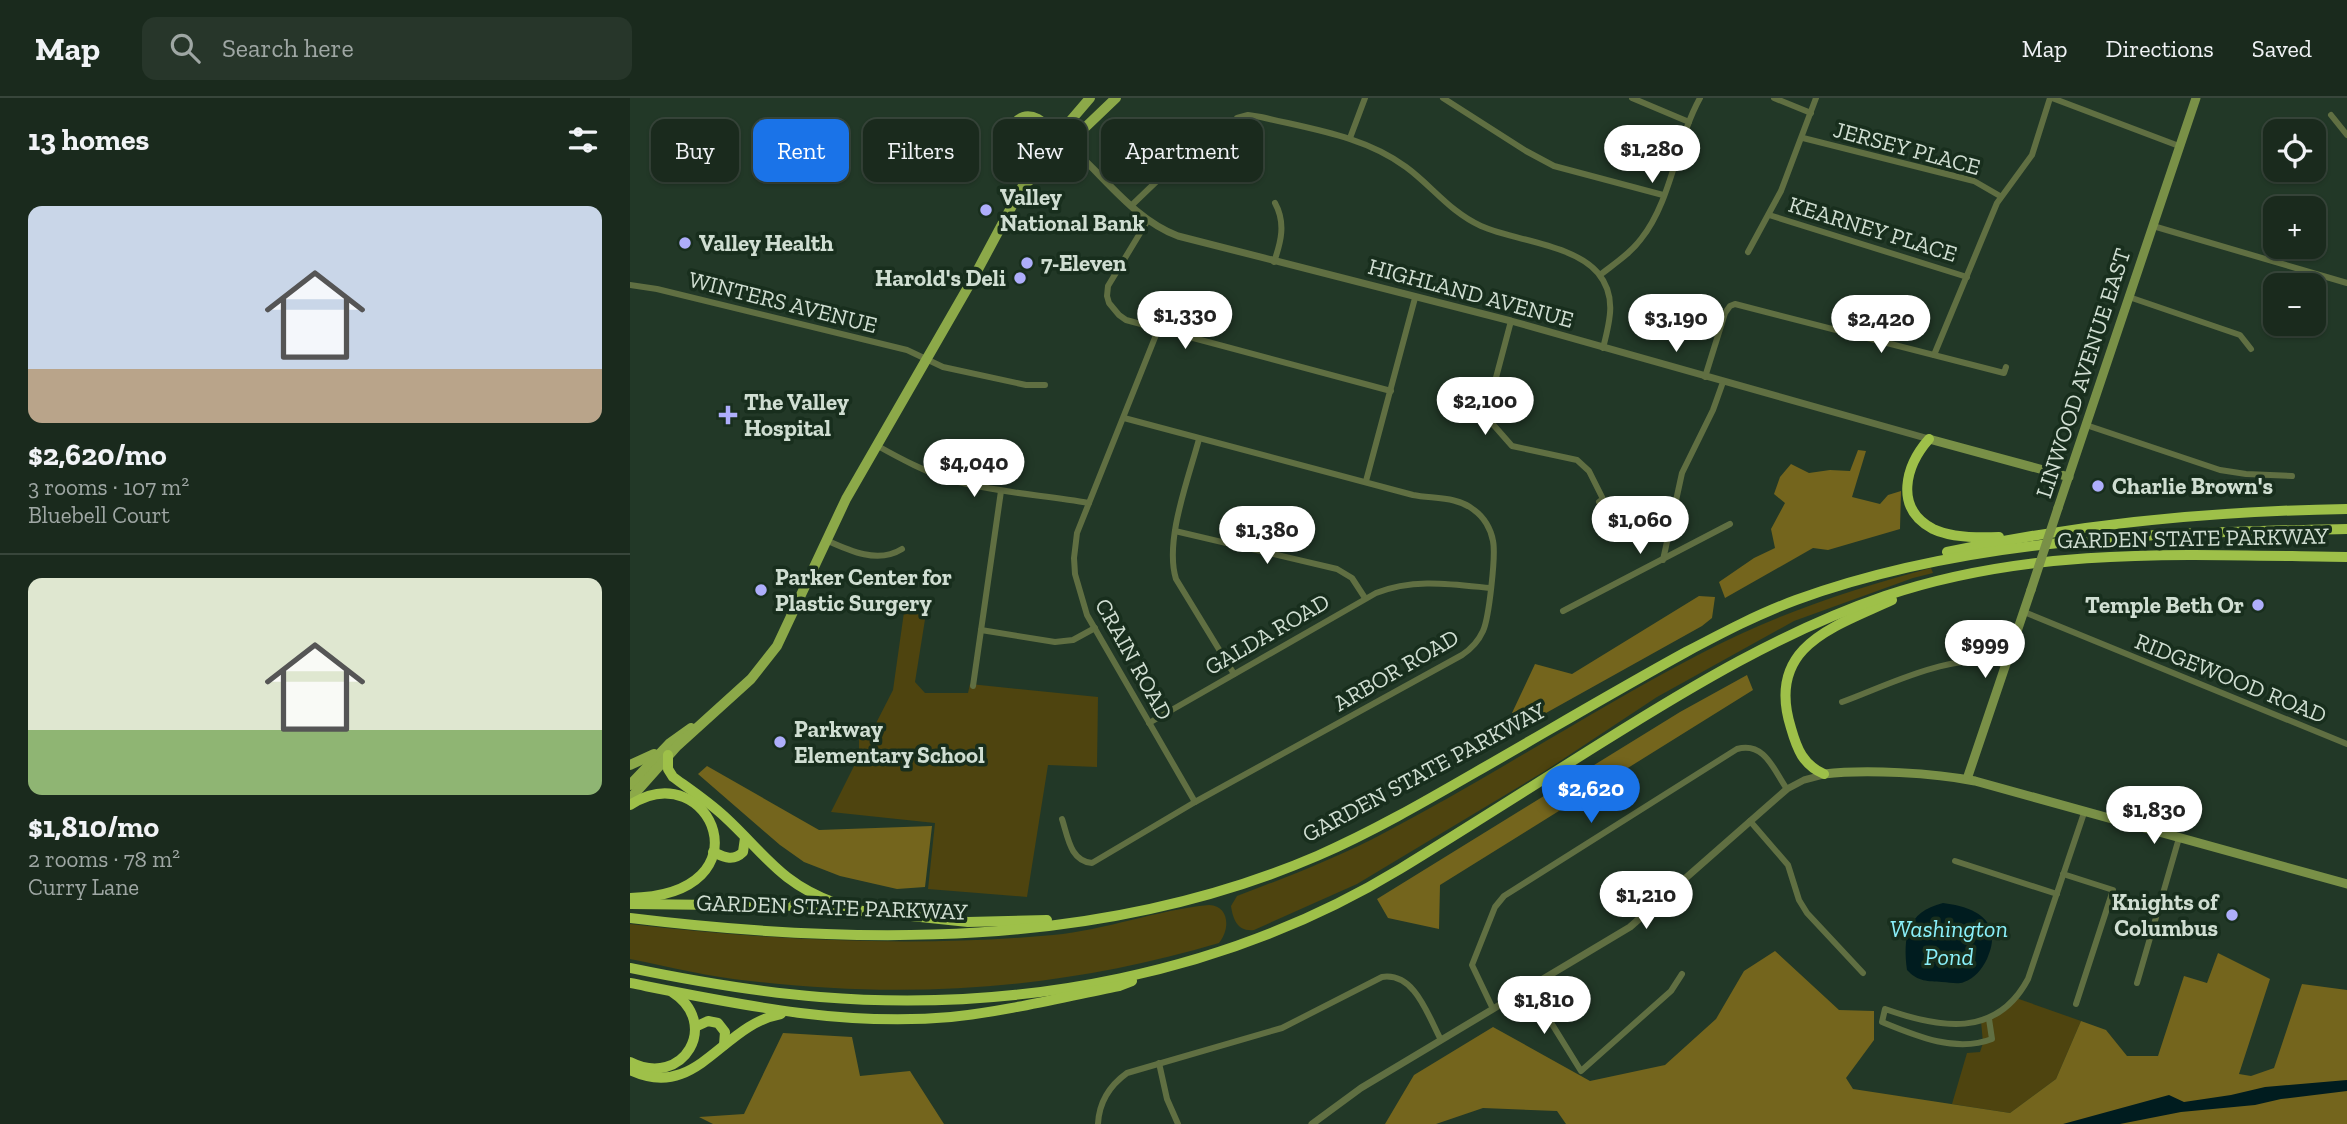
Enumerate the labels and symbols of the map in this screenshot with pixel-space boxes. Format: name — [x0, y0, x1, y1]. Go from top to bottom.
street label: JERSEY PLACE — [1831, 115, 1983, 181]
pin: $1,280 — [1595, 126, 1709, 185]
place label: Valley National Bank — [1000, 183, 1145, 237]
street label: KEARNEY PLACE — [1785, 190, 1961, 268]
marker: Valley National Bank — [978, 202, 994, 218]
place label: Valley Health — [699, 229, 834, 257]
marker: Valley Health — [677, 235, 693, 251]
street label: LINWOOD AVENUE EAST — [2029, 245, 2137, 501]
place label: 7-Eleven — [1041, 249, 1127, 277]
street label: HIGHLAND AVENUE — [1365, 252, 1577, 334]
marker: 7-Eleven — [1019, 255, 1035, 271]
place label: Harold's Deli — [875, 264, 1006, 292]
street label: WINTERS AVENUE — [686, 265, 880, 339]
marker: Harold's Deli — [1012, 270, 1028, 286]
pin: $1,330 — [1128, 292, 1242, 351]
pin: $3,190 — [1619, 294, 1733, 354]
pin: $2,420 — [1824, 296, 1938, 355]
pin: $2,100 — [1428, 378, 1542, 437]
place label: The Valley Hospital — [744, 388, 850, 442]
marker: The Valley Hospital — [718, 405, 738, 425]
pin: $4,040 — [917, 440, 1031, 499]
place label: Charlie Brown's — [2112, 472, 2273, 500]
marker: Charlie Brown's — [2090, 478, 2106, 494]
pin: $1,060 — [1583, 496, 1697, 556]
pin: $1,380 — [1210, 506, 1324, 566]
street label: GARDEN STATE PARKWAY — [2057, 522, 2330, 554]
place label: Parker Center for Plastic Surgery — [775, 563, 952, 617]
marker: Parker Center for Plastic Surgery — [753, 582, 769, 598]
street label: GALDA ROAD — [1200, 587, 1334, 681]
place label: Temple Beth Or — [2085, 591, 2244, 619]
street label: CRAIN ROAD — [1089, 593, 1179, 725]
marker: Temple Beth Or — [2250, 597, 2266, 613]
pin: $999 — [1944, 620, 2026, 680]
street label: ARBOR ROAD — [1328, 623, 1464, 717]
street label: RIDGEWOOD ROAD — [2131, 627, 2331, 729]
street label: GARDEN STATE PARKWAY — [1298, 695, 1551, 848]
place label: Parkway Elementary School — [794, 715, 985, 769]
marker: Parkway Elementary School — [772, 734, 788, 750]
pin: $2,620 — [1534, 766, 1648, 825]
pin: $1,830 — [2097, 786, 2211, 846]
pin: $1,210 — [1589, 872, 1703, 931]
street label: GARDEN STATE PARKWAY — [696, 888, 969, 926]
place label: Knights of Columbus — [2112, 888, 2220, 942]
marker: Knights of Columbus — [2224, 907, 2240, 923]
water label: Washington Pond — [1890, 914, 2008, 971]
pin: $1,810 — [1487, 976, 1601, 1036]

